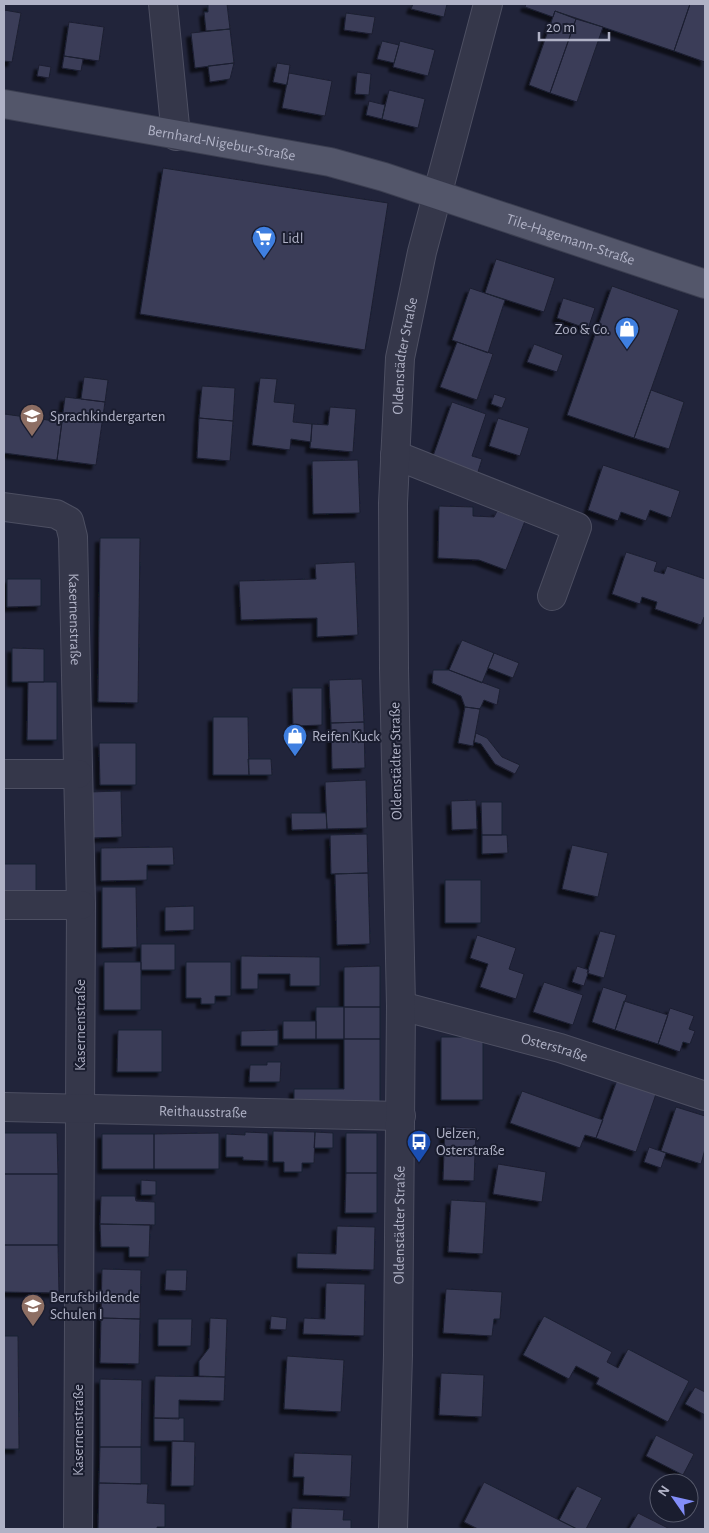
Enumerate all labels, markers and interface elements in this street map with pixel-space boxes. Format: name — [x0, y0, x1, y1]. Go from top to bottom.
scale bar — [539, 10, 609, 42]
text: 20 m — [546, 20, 575, 35]
street label: Bernhard-Nigebur-Straße — [146, 122, 297, 163]
street label: Tile-Hagemann-Straße — [505, 211, 637, 268]
supermarket icon: Lidl — [251, 225, 277, 259]
place label: Lidl — [282, 231, 303, 246]
street label: Oldenstädter Straße — [390, 296, 420, 415]
shop icon: Zoo & Co. — [614, 316, 640, 350]
place label: Zoo & Co. — [555, 322, 610, 337]
school or university icon: Sprachkindergarten — [19, 403, 45, 437]
place label: Sprachkindergarten — [50, 409, 165, 424]
street label: Kasernenstraße — [66, 573, 83, 665]
street label: Oldenstädter Straße — [387, 702, 405, 820]
shop icon: Reifen Kuck — [282, 723, 308, 757]
place label: Reifen Kuck — [312, 729, 380, 744]
street label: Kasernenstraße — [73, 979, 88, 1071]
street label: Osterstraße — [520, 1031, 590, 1064]
street label: Reithausstraße — [159, 1103, 247, 1120]
place label: Uelzen, Osterstraße — [436, 1126, 505, 1158]
bus stop icon: Uelzen, Osterstraße — [406, 1129, 432, 1163]
street label: Oldenstädter Straße — [391, 1166, 407, 1284]
place label: Berufsbildende Schulen I — [50, 1290, 140, 1322]
school or university icon: Berufsbildende Schulen I — [20, 1293, 46, 1327]
street label: Kasernenstraße — [71, 1384, 86, 1476]
north arrow — [649, 1473, 699, 1523]
text: N — [656, 1483, 673, 1499]

